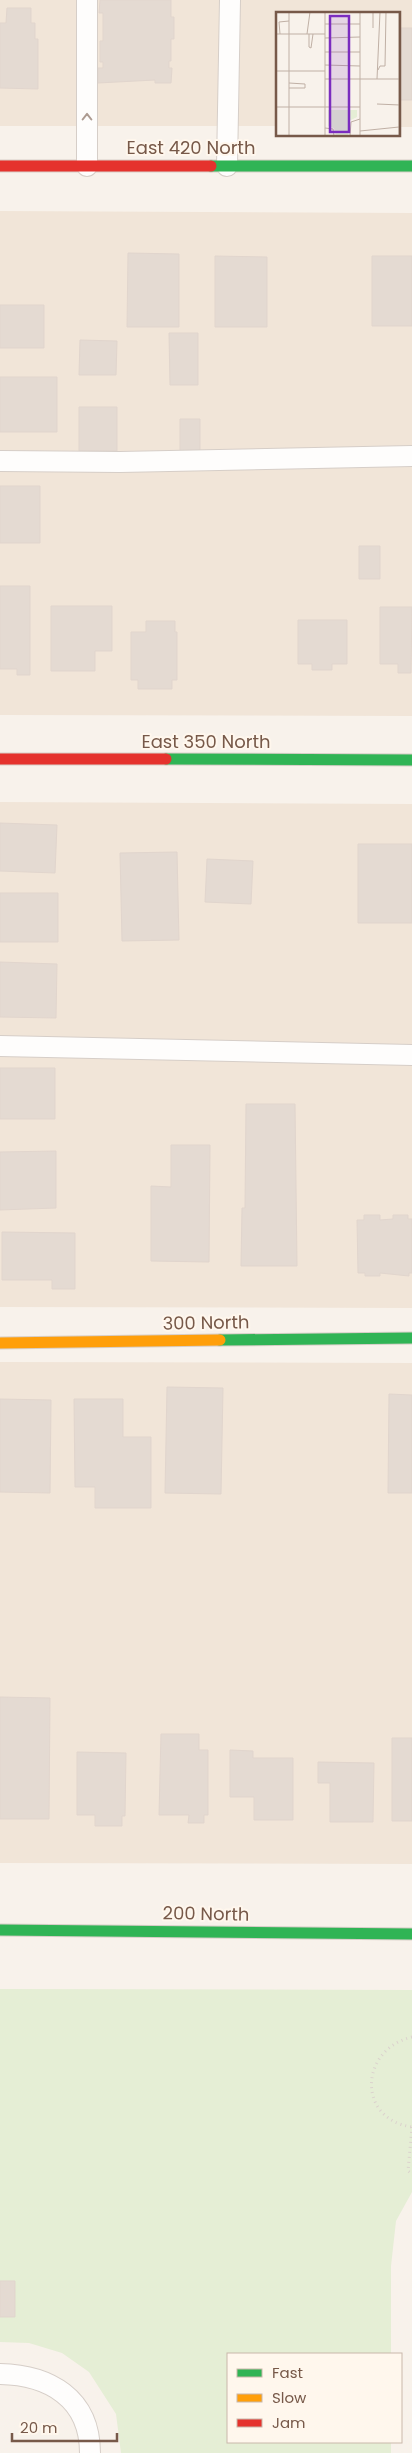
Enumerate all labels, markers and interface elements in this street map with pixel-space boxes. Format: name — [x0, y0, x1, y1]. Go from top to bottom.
inset map — [276, 12, 400, 136]
one-way arrow — [82, 113, 92, 120]
street label: East 420 North — [127, 135, 255, 160]
street label: East 350 North — [141, 729, 271, 754]
street label: 300 North — [162, 1309, 250, 1336]
street label: 200 North — [162, 1900, 250, 1927]
legend — [227, 2353, 402, 2443]
text: Fast — [272, 2362, 303, 2383]
text: Slow — [272, 2387, 307, 2408]
scale bar — [12, 2410, 118, 2442]
text: Jam — [272, 2412, 306, 2433]
text: 20 m — [20, 2417, 58, 2438]

